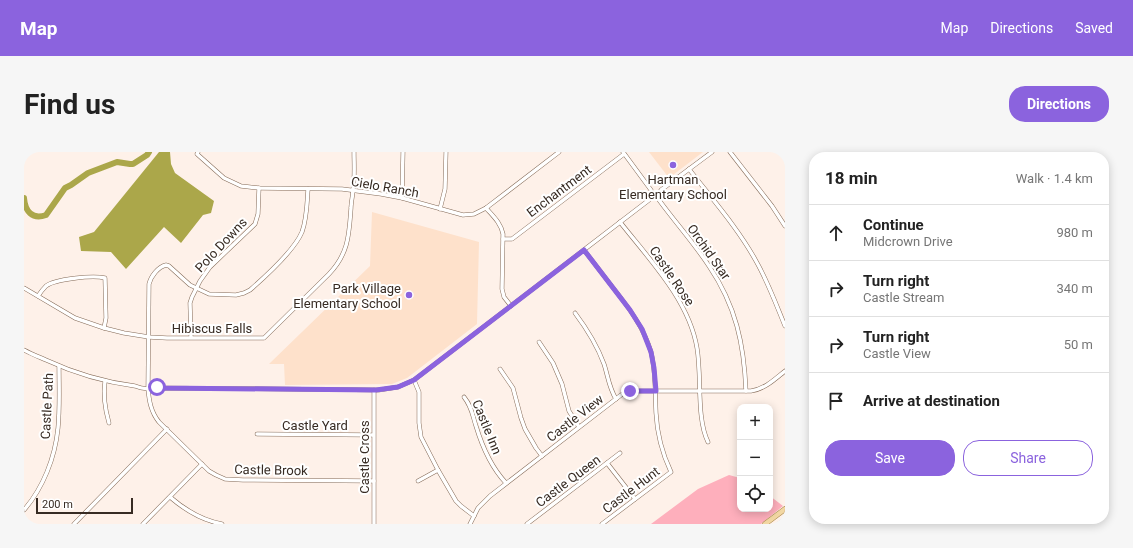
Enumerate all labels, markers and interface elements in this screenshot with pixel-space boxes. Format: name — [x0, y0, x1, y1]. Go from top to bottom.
text: Map — [20, 17, 58, 40]
text: Map — [941, 20, 968, 36]
text: Directions — [990, 20, 1053, 36]
text: Saved — [1075, 20, 1113, 36]
button: Directions — [1009, 86, 1109, 122]
text: Find us — [24, 88, 115, 121]
marker: Hartman Elementary School — [668, 160, 678, 170]
street label: Enchantment — [524, 162, 594, 220]
text: 18 min — [825, 168, 878, 188]
text: Walk · 1.4 km — [1016, 171, 1093, 186]
place label: Hartman Elementary School — [619, 172, 727, 202]
street label: Cielo Ranch — [350, 174, 420, 200]
street label: Polo Downs — [192, 214, 250, 275]
text: Continue — [863, 216, 924, 234]
street label: Orchid Star — [684, 221, 734, 283]
icon: ahead — [825, 222, 847, 244]
text: 980 m — [1056, 225, 1093, 240]
text: Midcrown Drive — [863, 234, 953, 249]
street label: Castle Rose — [647, 243, 698, 309]
text: Turn right — [863, 272, 929, 290]
icon: right — [825, 278, 847, 300]
place label: Park Village Elementary School — [293, 281, 401, 311]
text: 340 m — [1056, 281, 1093, 296]
marker: Park Village Elementary School — [404, 290, 414, 300]
text: Castle Stream — [863, 290, 944, 305]
street label: Hibiscus Falls — [172, 321, 253, 336]
text: Turn right — [863, 328, 929, 346]
icon: right — [825, 334, 847, 356]
text: 50 m — [1064, 337, 1093, 352]
text: Castle View — [863, 346, 931, 361]
street label: Castle Path — [38, 372, 56, 440]
route start — [148, 378, 166, 396]
route end — [621, 382, 639, 400]
icon: arrive — [825, 390, 847, 412]
street label: Castle View — [544, 391, 607, 445]
text: Arrive at destination — [863, 392, 1000, 410]
street label: Castle Inn — [469, 397, 505, 457]
map controls — [737, 404, 773, 512]
button: + — [737, 404, 773, 440]
street label: Castle Yard — [282, 418, 348, 433]
street label: Castle Cross — [357, 420, 372, 494]
button: − — [737, 440, 773, 476]
button: Save — [825, 440, 955, 476]
button: Share — [963, 440, 1093, 476]
street label: Castle Queen — [533, 452, 603, 510]
street label: Castle Brook — [234, 462, 308, 478]
street label: Castle Hunt — [599, 464, 663, 516]
button: locate — [737, 476, 773, 512]
scale bar — [36, 496, 133, 515]
text: 200 m — [42, 498, 73, 511]

